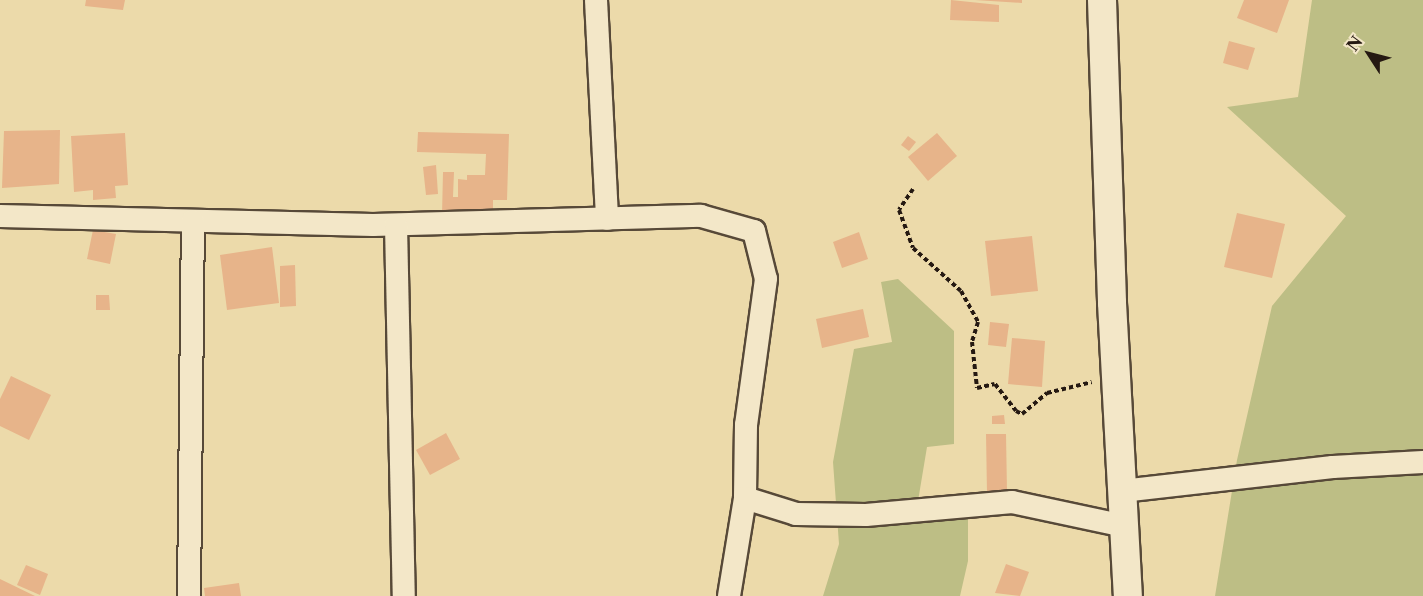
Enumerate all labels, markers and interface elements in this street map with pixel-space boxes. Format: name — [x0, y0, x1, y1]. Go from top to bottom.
north arrow — [1339, 24, 1399, 84]
text: N — [1342, 32, 1367, 55]

